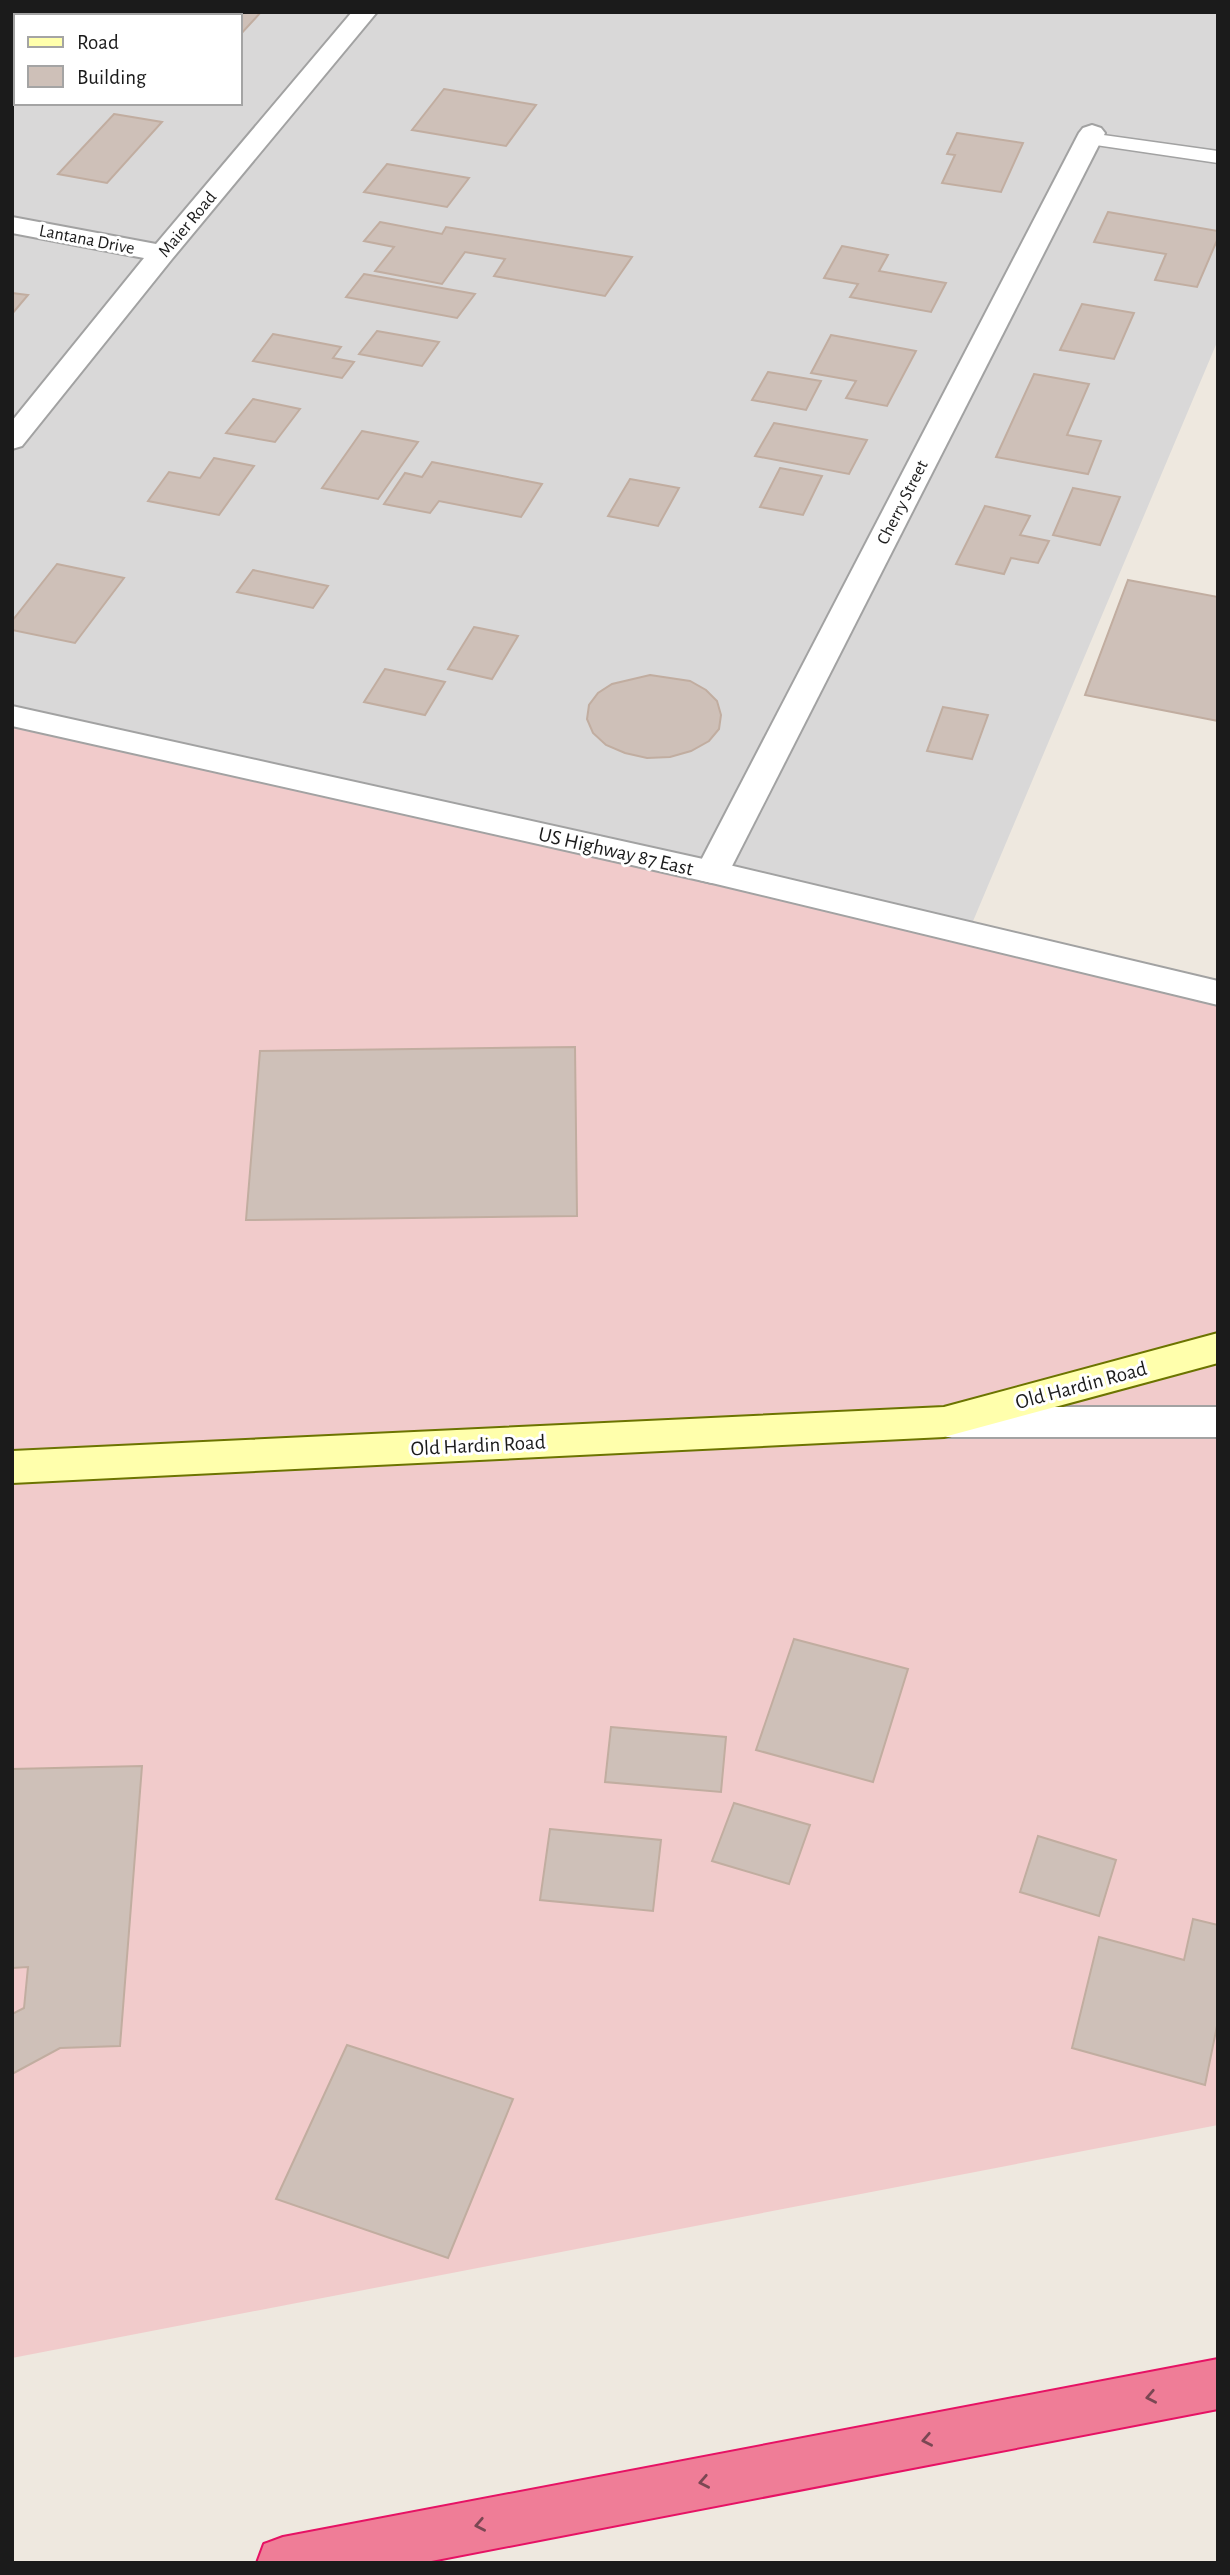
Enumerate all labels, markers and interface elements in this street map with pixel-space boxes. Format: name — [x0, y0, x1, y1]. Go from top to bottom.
legend — [14, 14, 242, 105]
text: Road — [77, 32, 119, 53]
text: Building — [77, 67, 147, 88]
street label: Maier Road — [155, 188, 220, 261]
street label: Lantana Drive — [38, 222, 136, 258]
street label: Cherry Street — [874, 457, 932, 547]
street label: US Highway 87 East — [536, 823, 696, 880]
street label: Old Hardin Road — [1013, 1358, 1149, 1413]
street label: Old Hardin Road — [410, 1431, 546, 1460]
one-way arrow — [1145, 2389, 1157, 2404]
one-way arrow — [921, 2431, 933, 2446]
one-way arrow — [698, 2474, 710, 2489]
one-way arrow — [474, 2517, 486, 2532]

